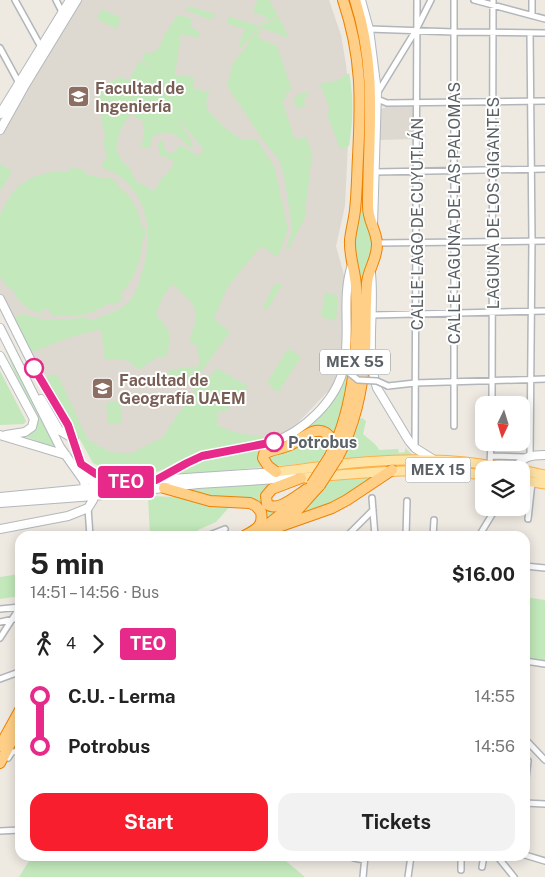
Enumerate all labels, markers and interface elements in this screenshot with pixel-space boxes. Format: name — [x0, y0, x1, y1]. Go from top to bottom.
place label: Facultad de Ingeniería — [95, 79, 185, 116]
street label: CALLE LAGUNA DE LAS PALOMAS — [445, 82, 464, 344]
school or university icon: Facultad de Ingeniería — [67, 85, 91, 109]
street label: LAGUNA DE LOS GIGANTES — [484, 97, 503, 309]
street label: CALLE LAGO DE CUYUTLÁN — [407, 118, 427, 330]
road number: MEX 55 — [320, 350, 390, 374]
unlabelled marker — [24, 358, 44, 378]
place label: Facultad de Geografía UAEM — [119, 371, 246, 408]
school or university icon: Facultad de Geografía UAEM — [91, 377, 115, 401]
north arrow — [475, 396, 530, 451]
map controls — [475, 396, 530, 516]
marker: Potrobus — [264, 432, 284, 452]
place label: Potrobus — [288, 433, 357, 452]
road number: MEX 15 — [406, 458, 470, 482]
button: layers — [475, 461, 530, 516]
line badge: TEO — [97, 466, 155, 498]
text: TEO — [108, 471, 144, 492]
text: 5 min — [30, 547, 104, 580]
text: $16.00 — [452, 563, 515, 585]
text: 14:51 – 14:56 · Bus — [30, 583, 159, 602]
icon: walk — [30, 630, 58, 658]
icon: forward — [84, 630, 112, 658]
text: TEO — [130, 633, 166, 654]
text: 4 — [66, 634, 76, 653]
text: C.U. - Lerma — [68, 685, 176, 707]
text: 14:55 — [474, 687, 515, 706]
text: Potrobus — [68, 735, 150, 757]
text: 14:56 — [475, 737, 515, 756]
button: Start — [30, 793, 268, 851]
button: Tickets — [278, 793, 515, 851]

